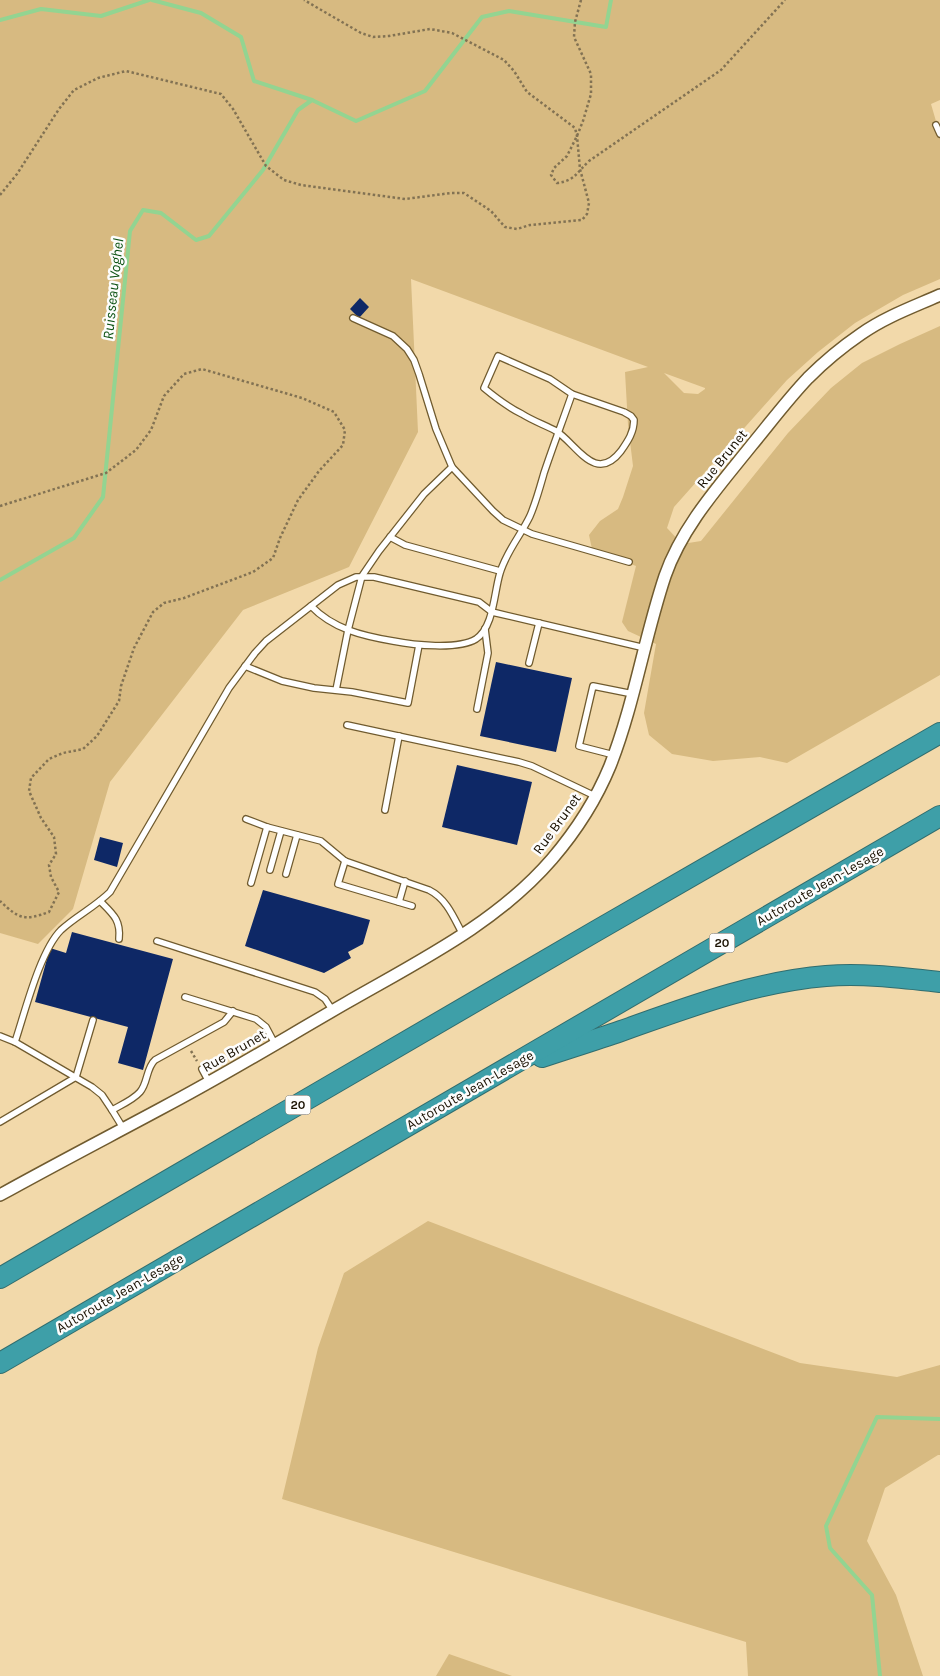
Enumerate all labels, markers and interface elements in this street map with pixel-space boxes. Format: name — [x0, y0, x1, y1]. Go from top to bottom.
water label: Ruisseau Voghel — [99, 237, 127, 340]
street label: Rue Brunet — [693, 426, 751, 492]
street label: Rue Brunet — [529, 790, 585, 858]
street label: Autoroute Jean-Lesage — [753, 843, 887, 929]
road number: 20 — [710, 934, 734, 952]
street label: Rue Brunet — [199, 1026, 269, 1076]
street label: Autoroute Jean-Lesage — [403, 1047, 537, 1133]
road number: 20 — [286, 1096, 310, 1114]
street label: Autoroute Jean-Lesage — [53, 1250, 187, 1336]

